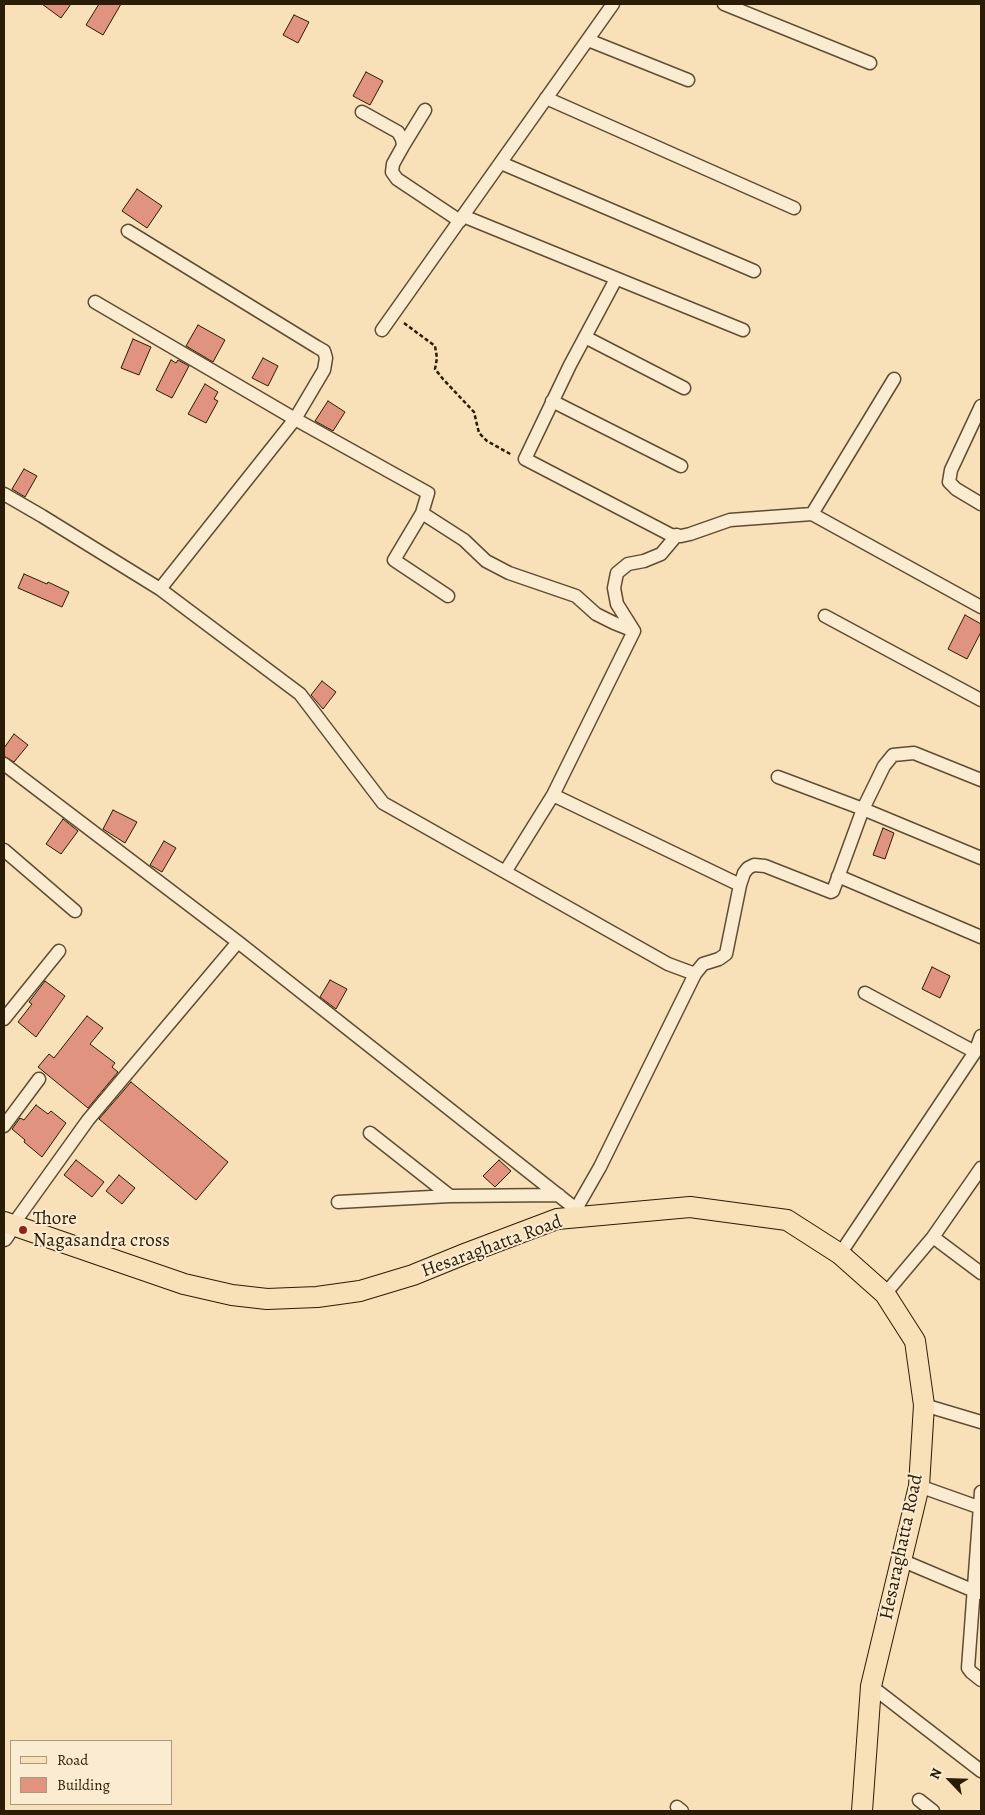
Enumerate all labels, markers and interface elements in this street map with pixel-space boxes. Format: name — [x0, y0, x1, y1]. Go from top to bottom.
place label: Thore Nagasandra cross — [33, 1208, 170, 1252]
street label: Hesaraghatta Road — [419, 1211, 565, 1283]
marker: Thore Nagasandra cross — [17, 1224, 29, 1236]
street label: Hesaraghatta Road — [875, 1472, 929, 1622]
legend — [10, 1740, 172, 1805]
text: Road — [57, 1750, 88, 1770]
north arrow — [925, 1755, 975, 1805]
text: N — [925, 1765, 947, 1782]
text: Building — [57, 1775, 110, 1795]

